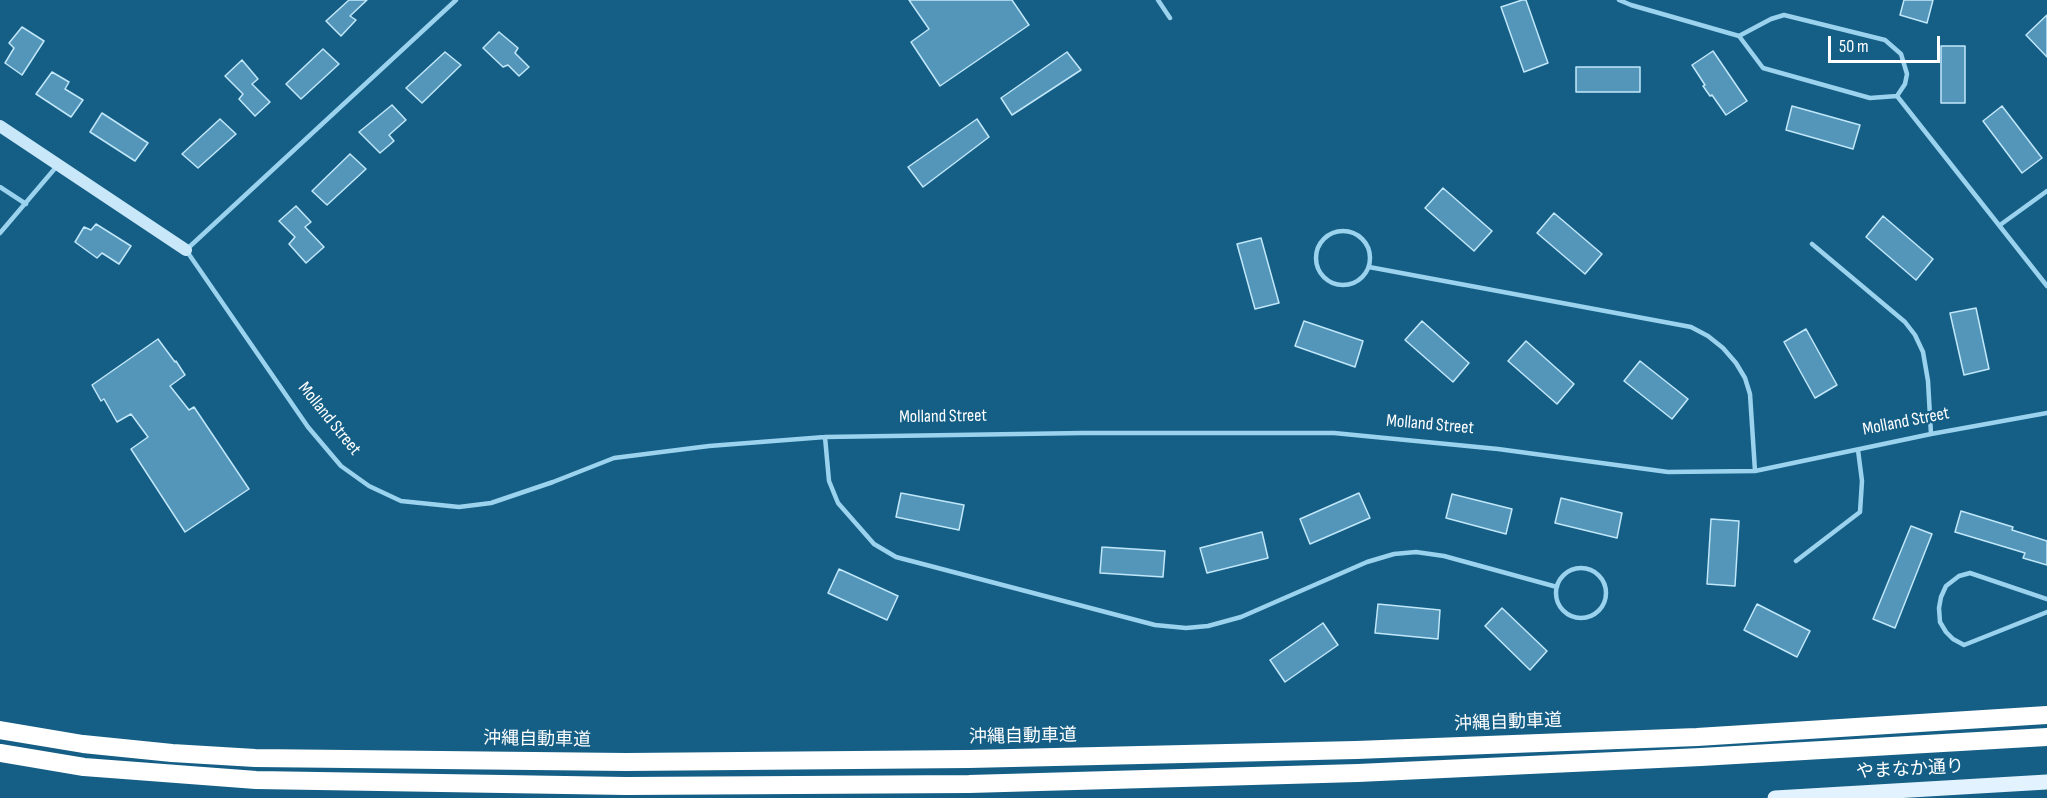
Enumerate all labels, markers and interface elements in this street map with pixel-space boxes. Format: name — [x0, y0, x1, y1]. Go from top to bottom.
scale bar — [1831, 24, 1944, 62]
text: 50 m — [1839, 36, 1869, 57]
street label: Molland Street — [293, 378, 365, 460]
street label: Molland Street — [1861, 403, 1951, 441]
street label: Molland Street — [899, 405, 987, 429]
street label: Molland Street — [1385, 410, 1475, 440]
street label: 沖縄自動車道 — [1454, 710, 1562, 736]
street label: 沖縄自動車道 — [969, 725, 1077, 749]
street label: 沖縄自動車道 — [483, 728, 591, 752]
street label: やまなか通り — [1856, 756, 1964, 784]

